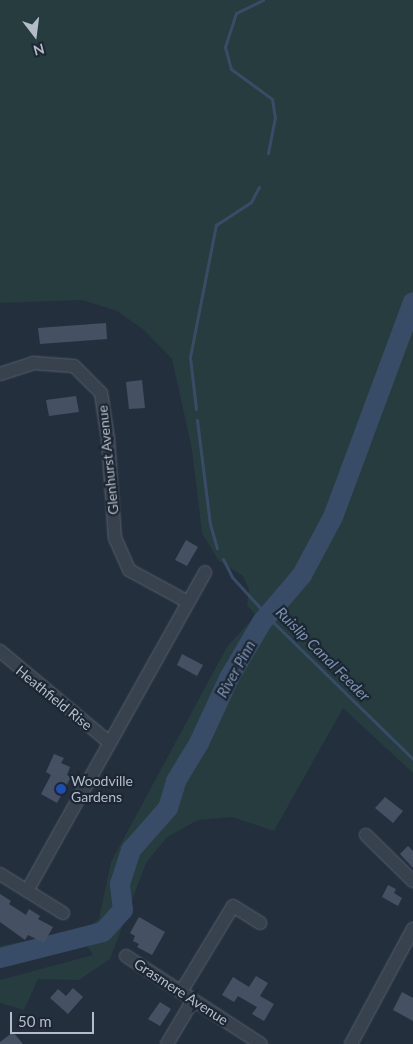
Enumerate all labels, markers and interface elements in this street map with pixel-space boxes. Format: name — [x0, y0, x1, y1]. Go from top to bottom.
north arrow — [10, 10, 60, 60]
text: N — [32, 40, 46, 60]
street label: Glenhurst Avenue — [94, 404, 122, 516]
water label: Ruislip Canal Feeder — [272, 603, 374, 705]
water label: River Pinn — [213, 637, 259, 701]
street label: Heathfield Rise — [13, 662, 95, 734]
place label: Woodville Gardens — [71, 773, 133, 806]
marker: Woodville Gardens — [55, 783, 67, 795]
street label: Grasmere Avenue — [131, 955, 231, 1029]
scale bar — [12, 1002, 96, 1034]
text: 50 m — [18, 1012, 52, 1030]

